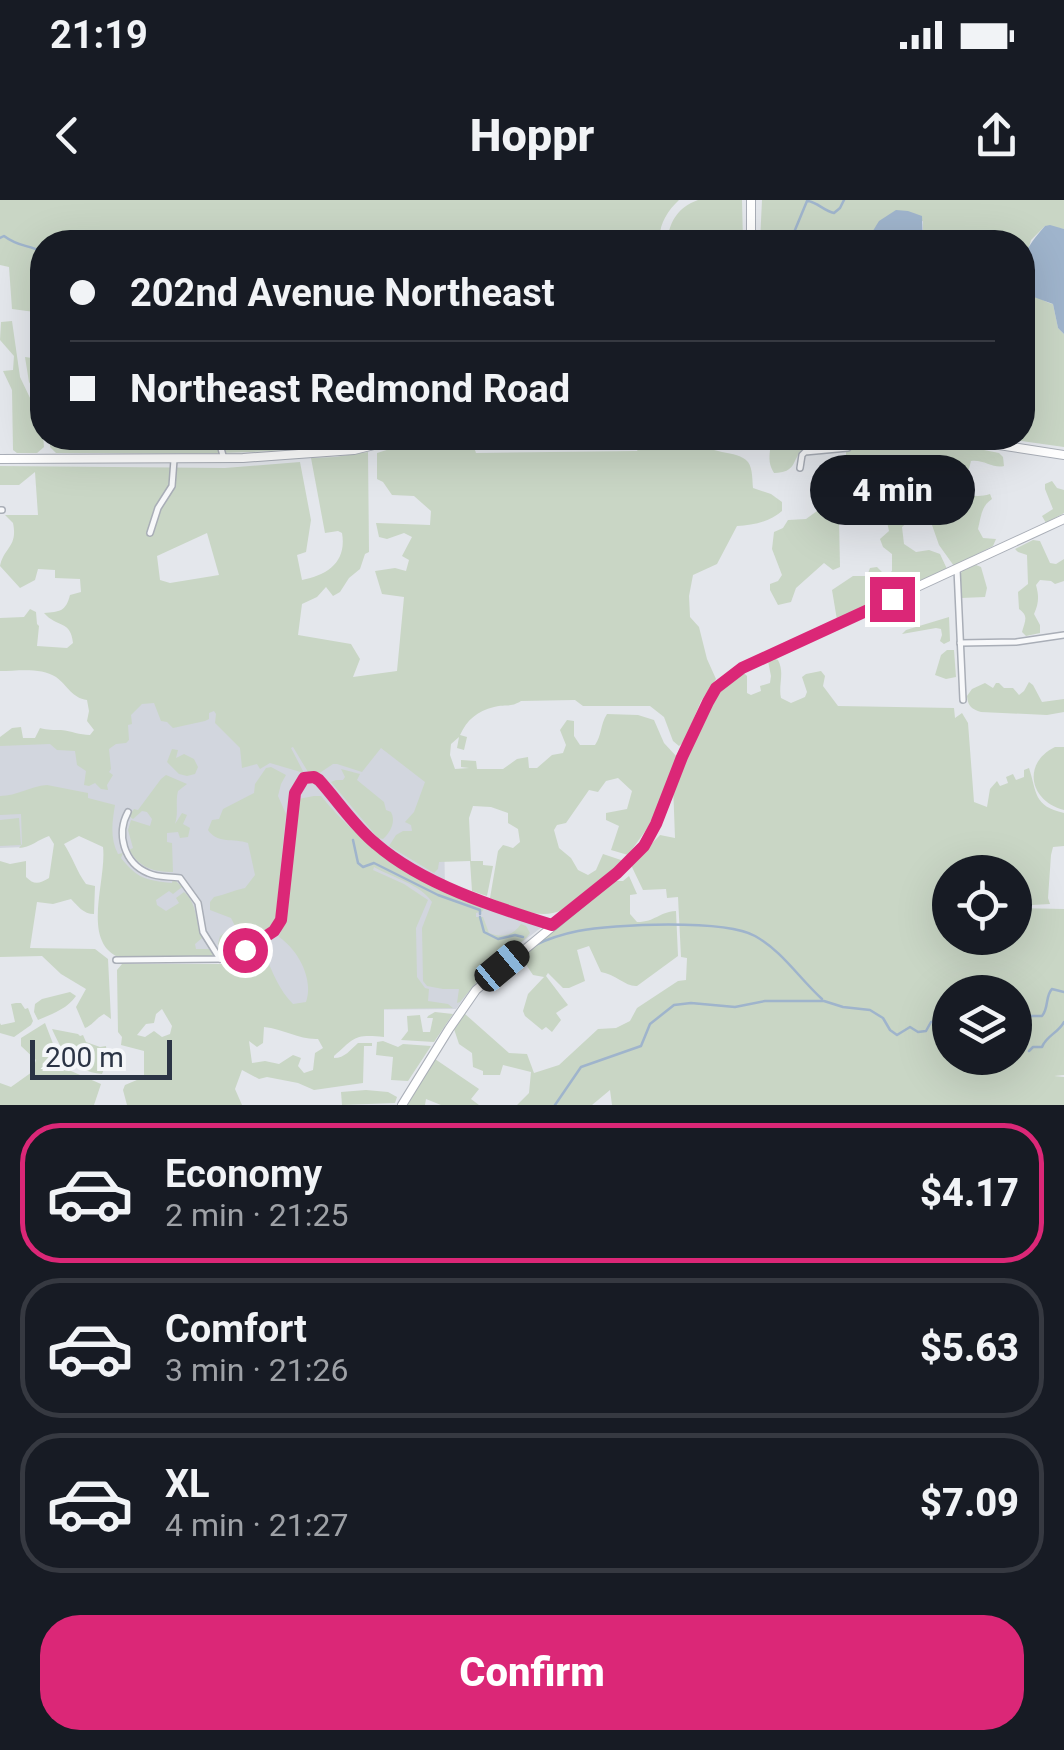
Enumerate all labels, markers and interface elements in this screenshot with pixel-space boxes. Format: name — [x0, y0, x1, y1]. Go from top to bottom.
text: 21:19 — [50, 13, 148, 57]
icon: back — [40, 108, 95, 163]
icon: share — [969, 108, 1024, 163]
text: Hoppr — [470, 109, 594, 162]
text: 202nd Avenue Northeast — [130, 271, 555, 315]
text: Northeast Redmond Road — [130, 367, 570, 411]
callout: 4 min — [810, 454, 974, 524]
text: 4 min — [852, 471, 933, 509]
route end — [870, 577, 915, 622]
map controls — [932, 855, 1032, 1075]
button: locate — [932, 855, 1032, 955]
route start — [223, 928, 268, 973]
car — [469, 935, 535, 997]
button: layers — [932, 975, 1032, 1075]
scale bar — [30, 1035, 172, 1080]
text: 200 m — [45, 1041, 124, 1074]
icon: car — [45, 1148, 135, 1238]
text: Economy — [165, 1152, 322, 1196]
text: $4.17 — [920, 1171, 1019, 1215]
text: 2 min · 21:25 — [165, 1196, 348, 1234]
icon: car — [45, 1303, 135, 1393]
text: Comfort — [165, 1307, 307, 1351]
text: $5.63 — [920, 1326, 1019, 1370]
text: 3 min · 21:26 — [165, 1351, 348, 1389]
icon: car — [45, 1458, 135, 1548]
text: XL — [165, 1462, 210, 1506]
text: $7.09 — [920, 1481, 1019, 1525]
text: 4 min · 21:27 — [165, 1506, 348, 1544]
button: Confirm — [40, 1615, 1024, 1730]

